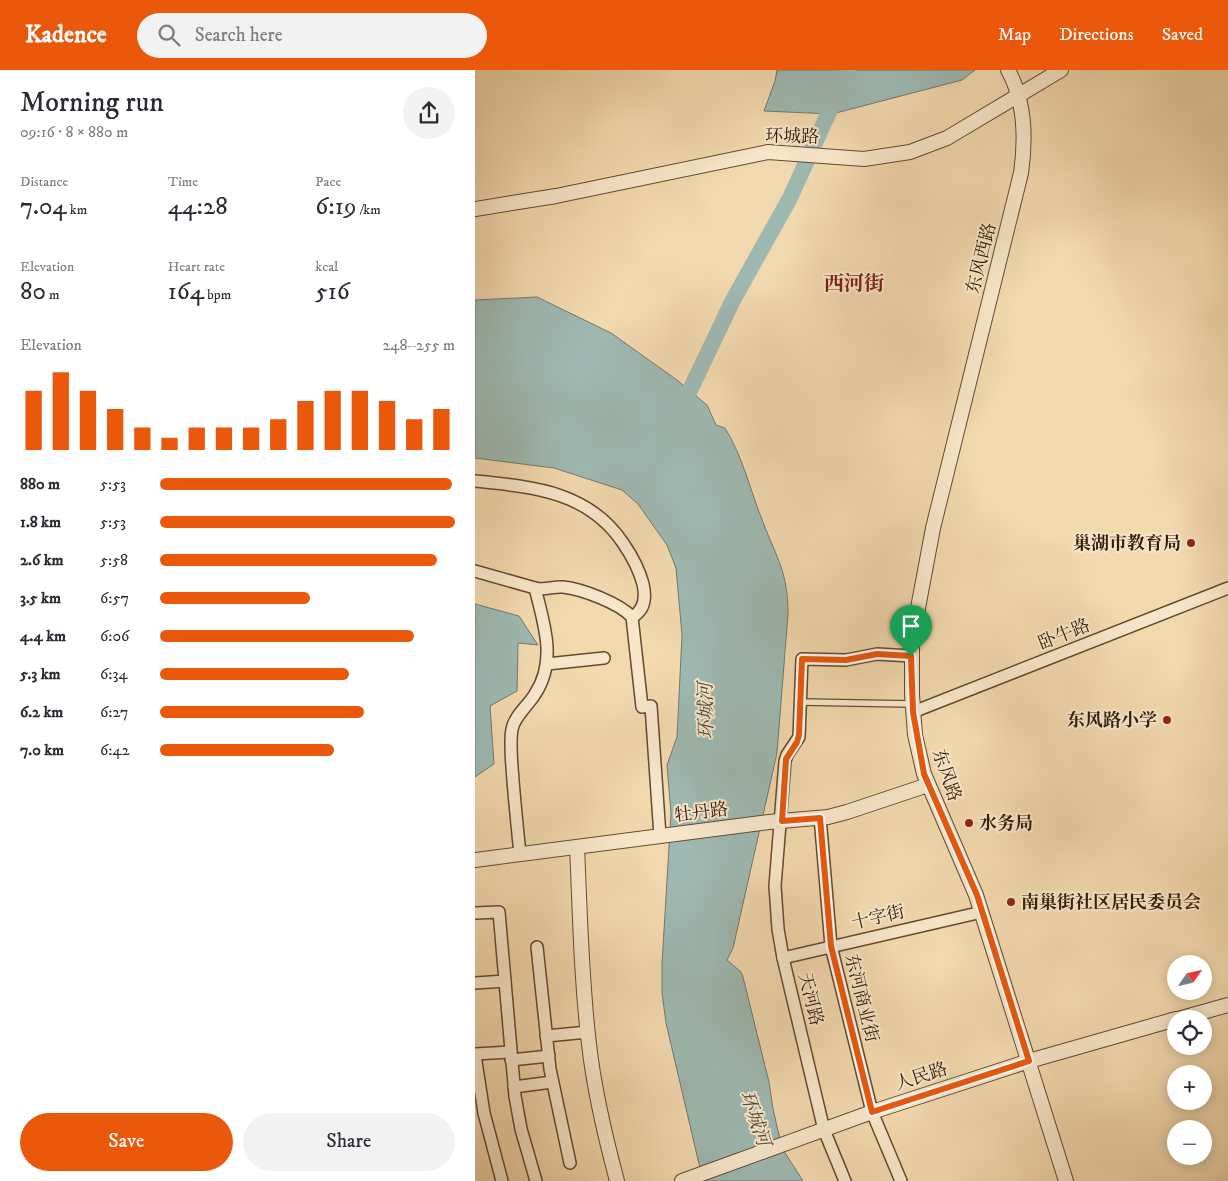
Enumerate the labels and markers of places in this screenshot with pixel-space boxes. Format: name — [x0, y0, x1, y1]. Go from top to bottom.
place label: 巢湖市教育局 — [1073, 533, 1181, 555]
marker: 巢湖市教育局 — [1185, 537, 1197, 549]
pin — [890, 605, 932, 656]
place label: 东风路小学 — [1067, 710, 1157, 732]
marker: 东风路小学 — [1161, 714, 1173, 726]
place label: 水务局 — [979, 813, 1033, 835]
marker: 水务局 — [963, 817, 975, 829]
place label: 南巢街社区居民委员会 — [1021, 892, 1201, 914]
marker: 南巢街社区居民委员会 — [1005, 896, 1017, 908]

